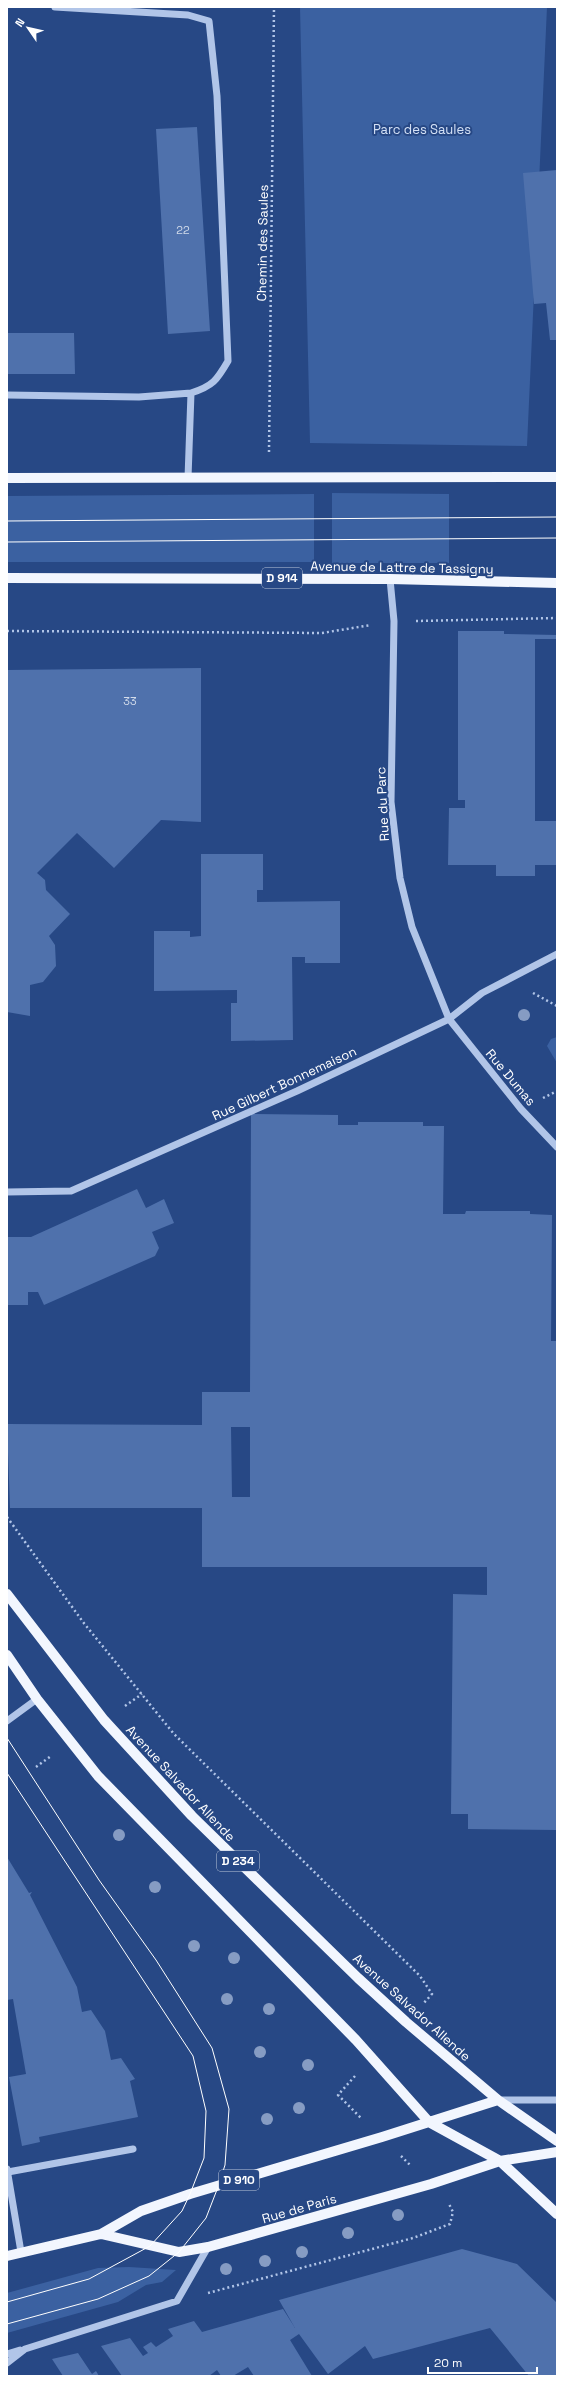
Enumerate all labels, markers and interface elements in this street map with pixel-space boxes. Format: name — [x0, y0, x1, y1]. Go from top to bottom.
north arrow — [8, 8, 48, 48]
text: N — [12, 15, 28, 29]
park label: Parc des Saules — [373, 121, 471, 138]
street label: Chemin des Saules — [253, 184, 272, 302]
house number: 22 — [176, 223, 190, 237]
street label: Avenue de Lattre de Tassigny — [310, 557, 494, 578]
road number: D 914 — [262, 568, 302, 588]
house number: 33 — [123, 694, 137, 708]
street label: Rue du Parc — [372, 766, 393, 842]
street label: Rue Gilbert Bonnemaison — [209, 1042, 359, 1124]
street label: Rue Dumas — [482, 1045, 539, 1109]
street label: Avenue Salvador Allende — [122, 1722, 239, 1845]
road number: D 234 — [217, 1851, 259, 1871]
street label: Avenue Salvador Allende — [349, 1950, 474, 2065]
road number: D 910 — [219, 2170, 259, 2190]
street label: Rue de Paris — [260, 2190, 338, 2227]
scale bar — [428, 2349, 537, 2375]
text: 20 m — [434, 2355, 462, 2371]

